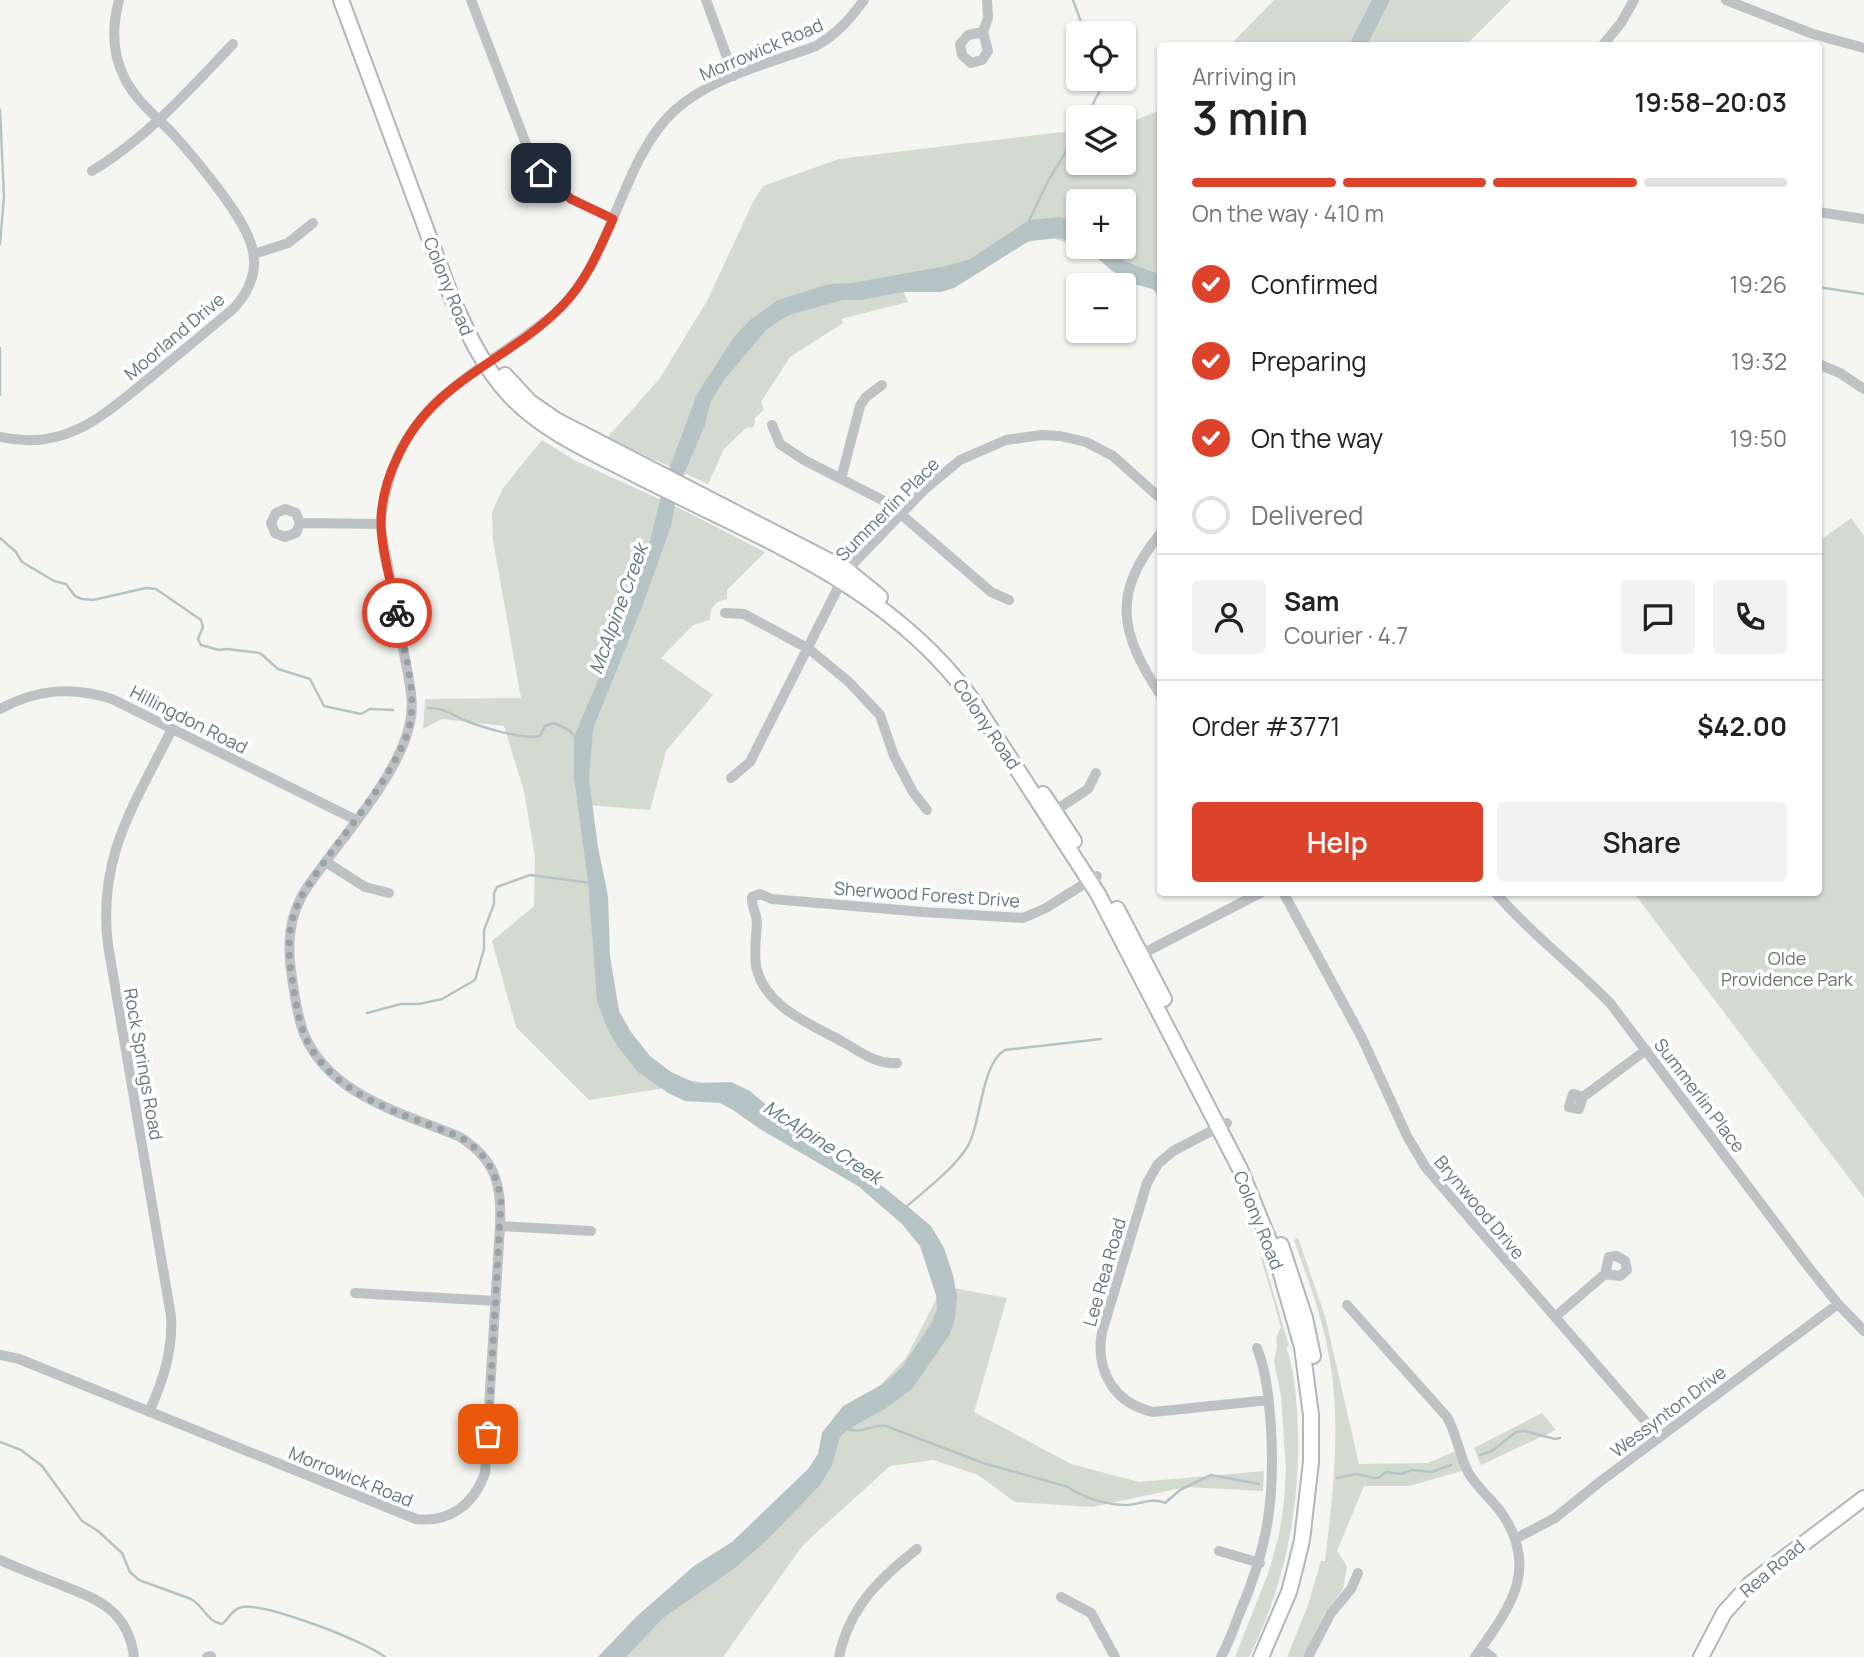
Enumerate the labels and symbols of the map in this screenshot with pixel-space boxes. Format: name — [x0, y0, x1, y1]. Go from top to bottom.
street label: Morrowick Road — [696, 12, 826, 86]
pin — [511, 143, 571, 203]
street label: Colony Road — [418, 233, 480, 339]
street label: Moorland Drive — [119, 287, 229, 385]
street label: Summerlin Place — [830, 452, 944, 566]
water label: McAlpine Creek — [582, 538, 654, 678]
courier — [362, 578, 432, 648]
street label: Colony Road — [948, 674, 1026, 774]
street label: Hillingdon Road — [126, 679, 252, 759]
street label: Sherwood Forest Drive — [833, 876, 1021, 912]
park label: Olde Providence Park — [1721, 946, 1854, 991]
street label: Rock Springs Road — [119, 986, 169, 1142]
street label: Summerlin Place — [1649, 1033, 1751, 1157]
water label: McAlpine Creek — [759, 1094, 890, 1192]
street label: Brynwood Drive — [1429, 1150, 1531, 1264]
street label: Colony Road — [1228, 1167, 1290, 1273]
street label: Lee Rea Road — [1077, 1215, 1131, 1329]
street label: Wessynton Drive — [1605, 1360, 1731, 1462]
pin — [458, 1404, 518, 1464]
street label: Morrowick Road — [285, 1440, 417, 1512]
street label: Rea Road — [1734, 1534, 1810, 1602]

